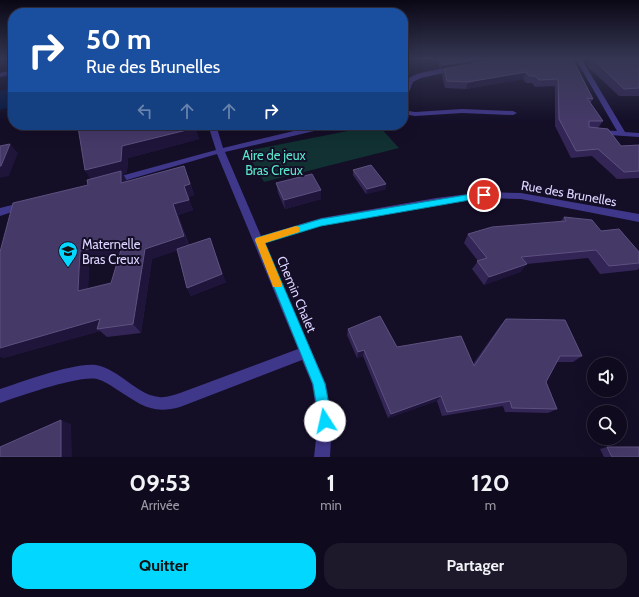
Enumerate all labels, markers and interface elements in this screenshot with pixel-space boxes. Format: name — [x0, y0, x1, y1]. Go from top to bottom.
text: 50 m — [86, 22, 151, 56]
icon: right — [20, 24, 72, 76]
text: Rue des Brunelles — [86, 56, 220, 78]
icon: left — [134, 100, 156, 122]
icon: ahead — [176, 100, 198, 122]
icon: ahead — [218, 100, 240, 122]
icon: right — [260, 100, 282, 122]
park label: Aire de jeux Bras Creux — [242, 147, 307, 178]
street label: Rue des Brunelles — [520, 177, 619, 209]
pin — [467, 178, 501, 212]
icon: arrive — [473, 184, 495, 206]
place label: Maternelle Bras Creux — [82, 236, 141, 267]
school or university icon: Maternelle Bras Creux — [57, 240, 79, 268]
street label: Chemin Chalet — [274, 253, 321, 335]
map controls — [587, 357, 627, 445]
button: sound — [587, 357, 627, 397]
position arrow — [304, 400, 346, 442]
button: search — [587, 405, 627, 445]
text: 09:53 — [129, 468, 191, 497]
text: 1 — [327, 468, 335, 497]
text: 120 — [471, 468, 510, 497]
text: Arrivée — [141, 497, 179, 513]
text: min — [320, 497, 342, 513]
text: m — [485, 497, 496, 513]
button: Quitter — [12, 543, 316, 589]
button: Partager — [324, 543, 627, 589]

